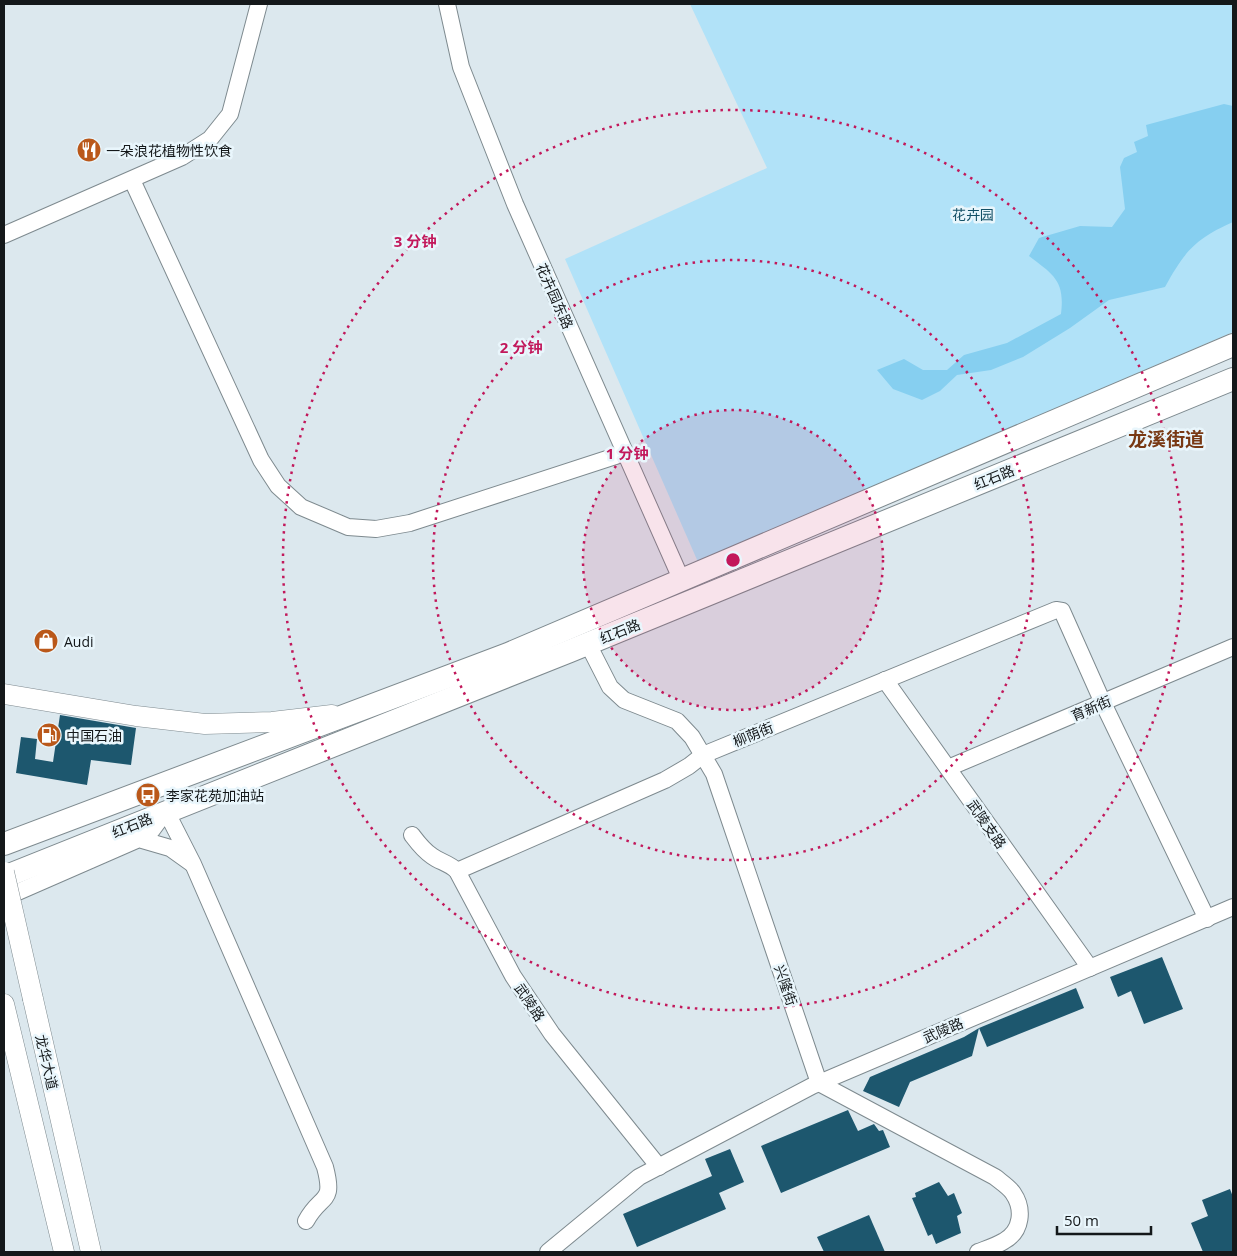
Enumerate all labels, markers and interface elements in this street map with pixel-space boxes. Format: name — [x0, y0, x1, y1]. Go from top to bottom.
restaurant icon: 一朵浪花植物性饮食 — [76, 137, 102, 163]
place label: 一朵浪花植物性饮食 — [106, 141, 232, 160]
park label: 花卉园 — [952, 205, 994, 224]
text: 3 分钟 — [394, 231, 436, 251]
street label: 花卉园东路 — [532, 260, 578, 332]
text: 2 分钟 — [500, 337, 542, 357]
district label: 龙溪街道 — [1128, 426, 1204, 452]
text: 1 分钟 — [606, 443, 648, 463]
street label: 红石路 — [971, 460, 1017, 494]
centre of rings — [724, 551, 742, 569]
street label: 红石路 — [597, 614, 643, 648]
shop icon: Audi — [33, 628, 59, 654]
place label: Audi — [64, 632, 94, 651]
street label: 育新街 — [1068, 691, 1114, 725]
street label: 柳荫街 — [730, 717, 776, 751]
fuel station icon: 中国石油 — [36, 722, 62, 748]
place label: 中国石油 — [66, 726, 122, 745]
bus stop icon: 李家花苑加油站 — [135, 782, 161, 808]
place label: 李家花苑加油站 — [166, 786, 264, 805]
street label: 武陵支路 — [963, 796, 1011, 852]
street label: 红石路 — [109, 808, 155, 842]
street label: 兴隆街 — [770, 962, 802, 1008]
street label: 武陵路 — [510, 979, 550, 1025]
street label: 武陵路 — [920, 1013, 966, 1047]
street label: 龙华大道 — [31, 1033, 63, 1091]
scale bar — [1057, 1204, 1151, 1236]
text: 50 m — [1064, 1210, 1099, 1230]

